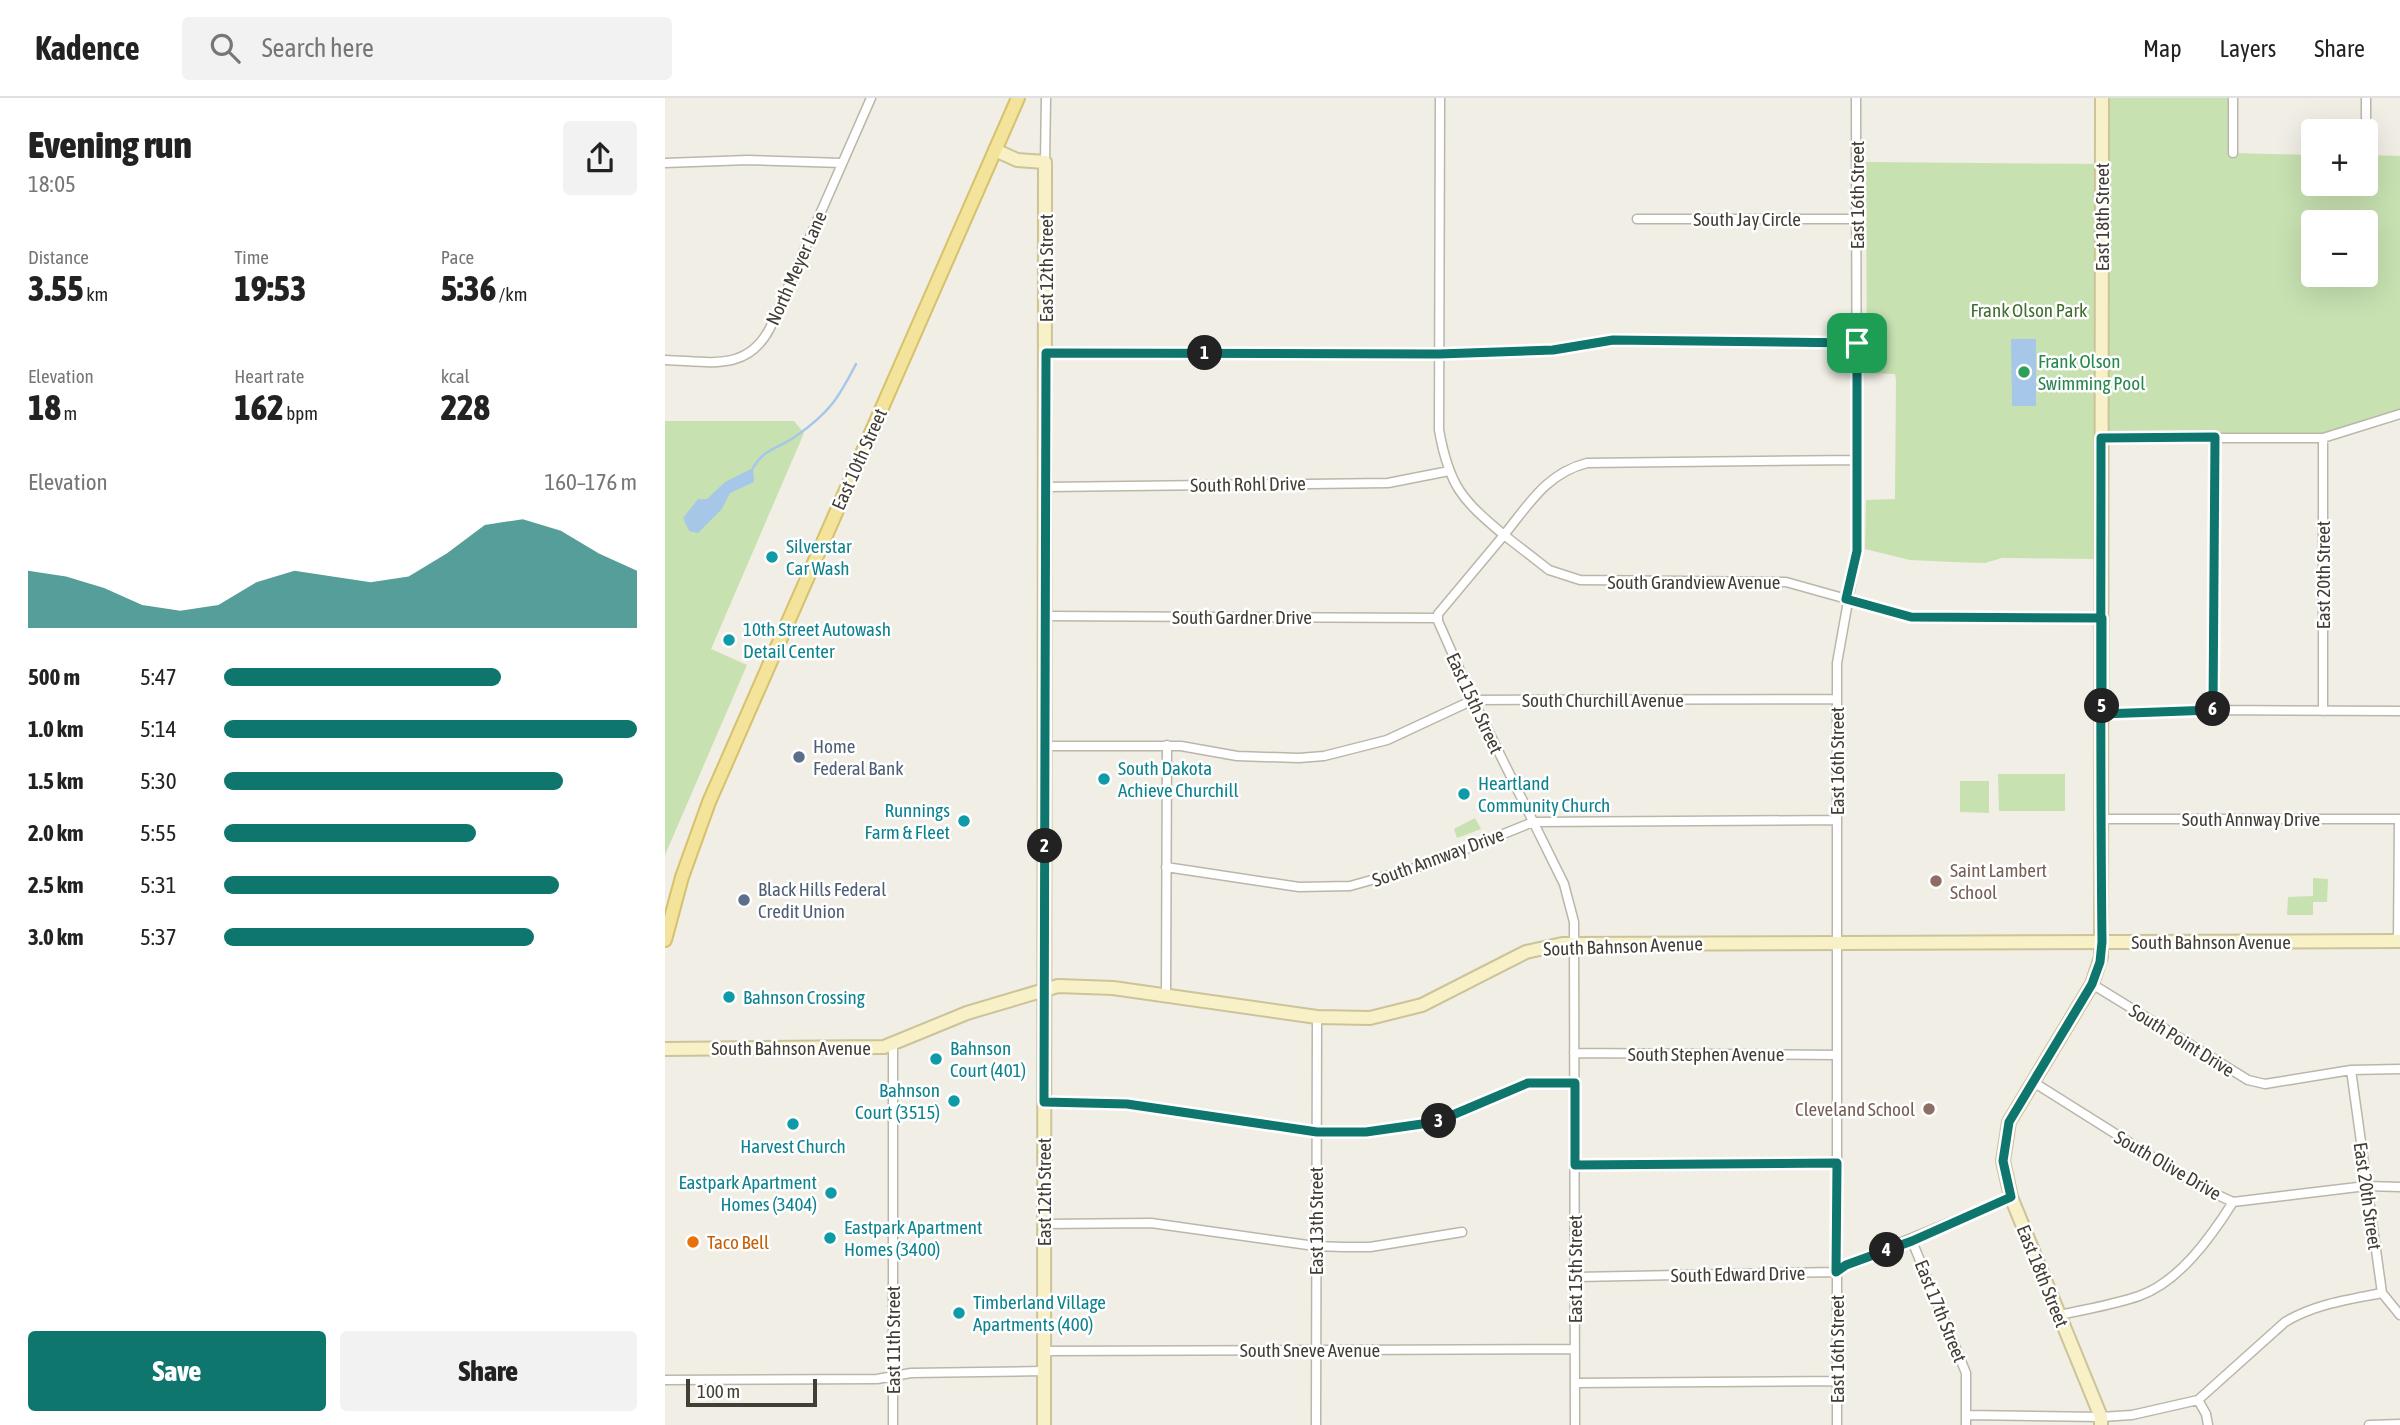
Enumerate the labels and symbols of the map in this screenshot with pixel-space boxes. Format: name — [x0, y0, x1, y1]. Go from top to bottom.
street label: East 16th Street — [1846, 141, 1868, 249]
street label: East 18th Street — [2091, 163, 2113, 271]
street label: North Meyer Lane — [761, 208, 831, 328]
street label: South Jay Circle — [1693, 208, 1801, 230]
street label: East 12th Street — [1035, 214, 1057, 322]
park label: Frank Olson Park — [1971, 299, 2088, 321]
pin — [1827, 313, 1887, 373]
pin: 1 — [1187, 336, 1223, 370]
place label: Frank Olson Swimming Pool — [2038, 350, 2145, 394]
marker: Frank Olson Swimming Pool — [2016, 364, 2032, 380]
street label: East 10th Street — [827, 405, 891, 513]
street label: South Rohl Drive — [1190, 472, 1306, 496]
street label: East 20th Street — [2312, 521, 2334, 629]
place label: Silverstar Car Wash — [786, 535, 852, 579]
marker: Silverstar Car Wash — [764, 549, 780, 565]
street label: South Grandview Avenue — [1608, 571, 1780, 593]
street label: South Gardner Drive — [1172, 606, 1312, 628]
place label: 10th Street Autowash Detail Center — [743, 618, 891, 662]
marker: 10th Street Autowash Detail Center — [721, 632, 737, 648]
street label: East 15th Street — [1442, 649, 1508, 757]
pin: 5 — [2085, 688, 2119, 724]
street label: South Churchill Avenue — [1522, 689, 1684, 711]
pin: 6 — [2195, 692, 2231, 726]
street label: East 16th Street — [1826, 707, 1848, 815]
place label: Home Federal Bank — [813, 735, 904, 779]
marker: Home Federal Bank — [791, 749, 807, 765]
place label: South Dakota Achieve Churchill — [1118, 757, 1238, 801]
marker: South Dakota Achieve Churchill — [1096, 771, 1112, 787]
place label: Heartland Community Church — [1478, 772, 1610, 816]
marker: Heartland Community Church — [1456, 786, 1472, 802]
place label: Runnings Farm & Fleet — [864, 799, 950, 843]
street label: South Annway Drive — [2182, 808, 2320, 830]
marker: Runnings Farm & Fleet — [956, 813, 972, 829]
street label: South Annway Drive — [1369, 823, 1507, 891]
pin: 2 — [1027, 828, 1063, 864]
place label: Saint Lambert School — [1950, 859, 2047, 903]
marker: Saint Lambert School — [1928, 873, 1944, 889]
place label: Black Hills Federal Credit Union — [758, 878, 886, 922]
marker: Black Hills Federal Credit Union — [736, 892, 752, 908]
street label: South Bahnson Avenue — [2131, 931, 2291, 953]
street label: South Bahnson Avenue — [1543, 932, 1703, 960]
place label: Bahnson Crossing — [743, 986, 866, 1008]
marker: Bahnson Crossing — [721, 989, 737, 1005]
street label: South Point Drive — [2125, 999, 2239, 1081]
street label: South Bahnson Avenue — [711, 1037, 871, 1059]
place label: Bahnson Court (401) — [950, 1037, 1026, 1081]
street label: South Stephen Avenue — [1628, 1043, 1784, 1065]
marker: Bahnson Court (401) — [928, 1051, 944, 1067]
place label: Bahnson Court (3515) — [855, 1079, 940, 1123]
marker: Bahnson Court (3515) — [946, 1093, 962, 1109]
place label: Cleveland School — [1795, 1098, 1915, 1120]
marker: Cleveland School — [1921, 1101, 1937, 1117]
pin: 3 — [1421, 1104, 1457, 1138]
marker: Harvest Church — [785, 1116, 801, 1132]
street label: South Olive Drive — [2111, 1126, 2225, 1204]
place label: Harvest Church — [740, 1135, 846, 1157]
street label: East 12th Street — [1033, 1138, 1055, 1246]
street label: East 20th Street — [2350, 1141, 2386, 1251]
street label: East 13th Street — [1305, 1167, 1327, 1275]
place label: Eastpark Apartment Homes (3404) — [678, 1171, 817, 1215]
marker: Eastpark Apartment Homes (3404) — [823, 1185, 839, 1201]
street label: East 15th Street — [1564, 1215, 1586, 1323]
place label: Eastpark Apartment Homes (3400) — [844, 1216, 983, 1260]
street label: East 18th Street — [2012, 1222, 2074, 1330]
marker: Eastpark Apartment Homes (3400) — [822, 1230, 838, 1246]
place label: Taco Bell — [707, 1231, 769, 1253]
pin: 4 — [1869, 1232, 1905, 1268]
marker: Taco Bell — [685, 1234, 701, 1250]
street label: East 17th Street — [1910, 1257, 1972, 1365]
street label: South Edward Drive — [1671, 1262, 1805, 1286]
street label: East 11th Street — [882, 1286, 904, 1394]
place label: Timberland Village Apartments (400) — [973, 1291, 1106, 1335]
street label: East 16th Street — [1826, 1295, 1848, 1403]
marker: Timberland Village Apartments (400) — [951, 1305, 967, 1321]
street label: South Sneve Avenue — [1240, 1339, 1380, 1361]
scale bar — [686, 1376, 817, 1408]

